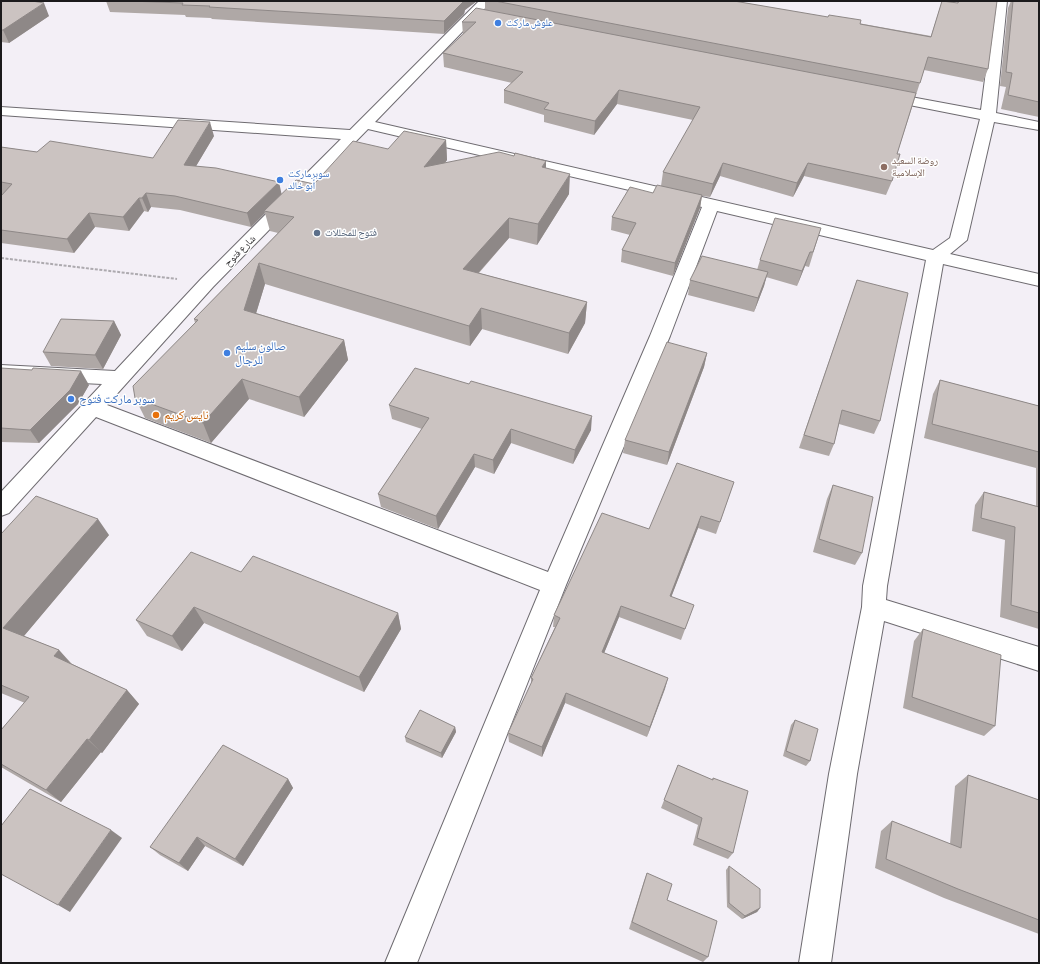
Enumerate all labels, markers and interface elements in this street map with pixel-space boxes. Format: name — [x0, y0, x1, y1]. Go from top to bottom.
place label: علوش ماركت — [506, 17, 553, 29]
marker: علوش ماركت — [493, 18, 503, 28]
place label: روضة السعيد الإسلامية — [892, 155, 938, 179]
marker: روضة السعيد الإسلامية — [879, 162, 889, 172]
place label: سوبرماركت أبو خالد — [288, 168, 330, 192]
marker: سوبرماركت أبو خالد — [275, 175, 285, 185]
place label: فتوح للمخللات — [325, 227, 377, 239]
marker: فتوح للمخللات — [312, 228, 322, 238]
street label: شارع فتوح — [222, 233, 258, 269]
place label: صالون سليم للرجال — [235, 339, 286, 368]
marker: صالون سليم للرجال — [222, 348, 232, 358]
place label: سوبر ماركت فتوح — [79, 392, 155, 407]
marker: سوبر ماركت فتوح — [66, 394, 76, 404]
place label: نايس كريم — [164, 408, 209, 423]
marker: نايس كريم — [151, 410, 161, 420]

